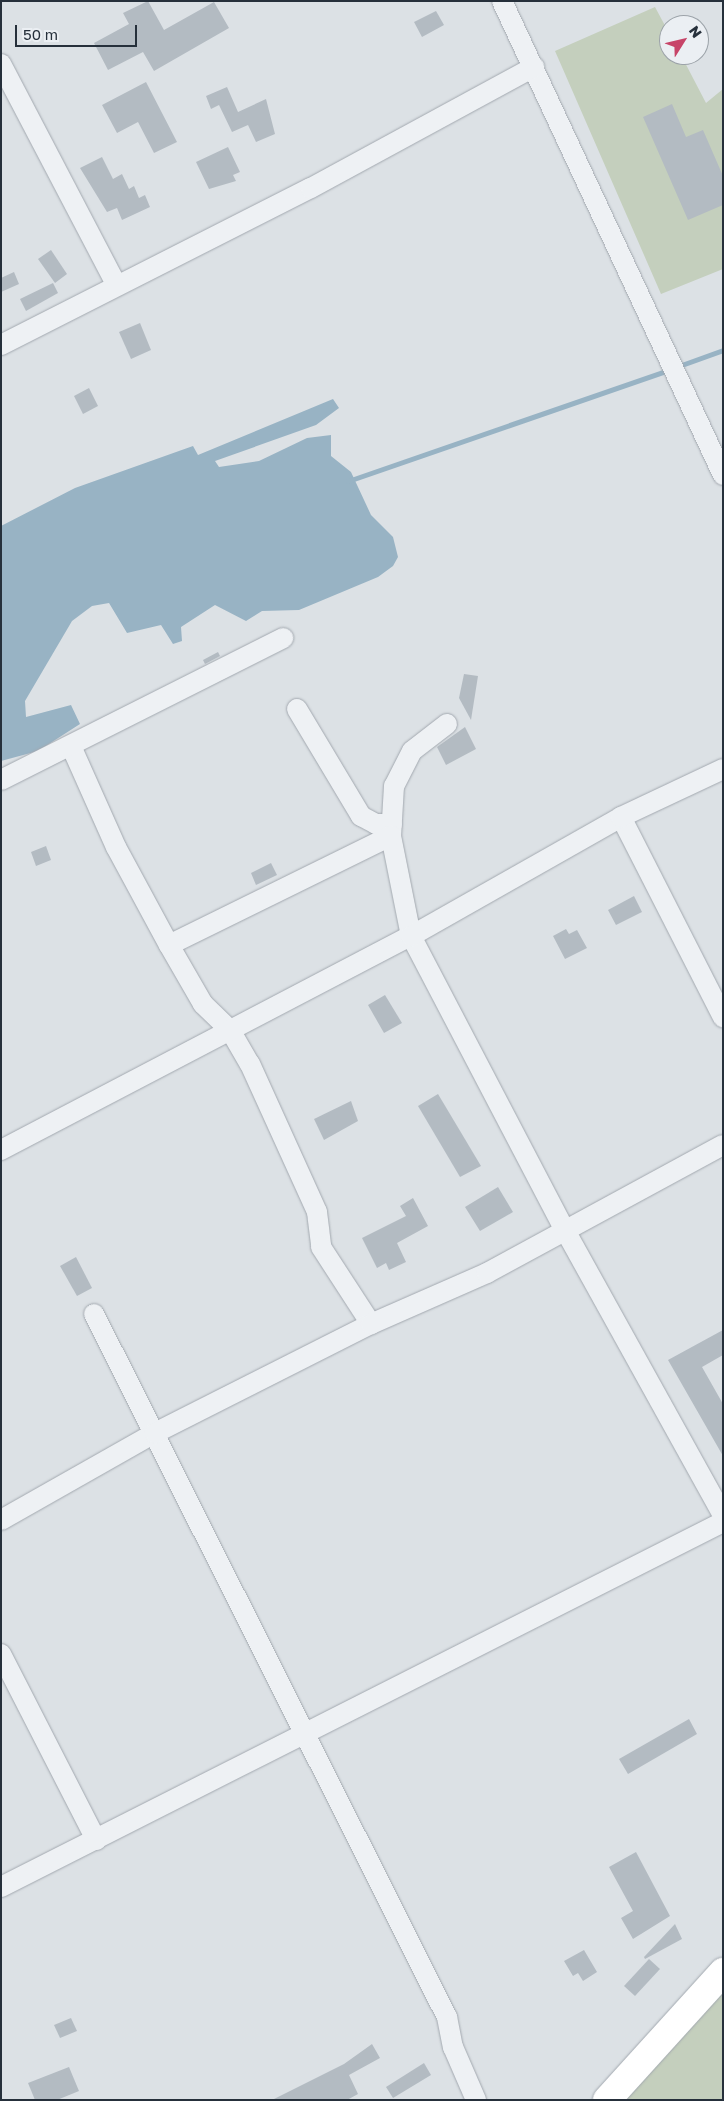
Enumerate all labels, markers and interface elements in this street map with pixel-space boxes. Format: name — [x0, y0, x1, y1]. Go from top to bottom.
scale bar — [18, 15, 140, 47]
north arrow — [659, 15, 709, 65]
text: N — [686, 22, 706, 41]
text: 50 m — [23, 25, 58, 43]

